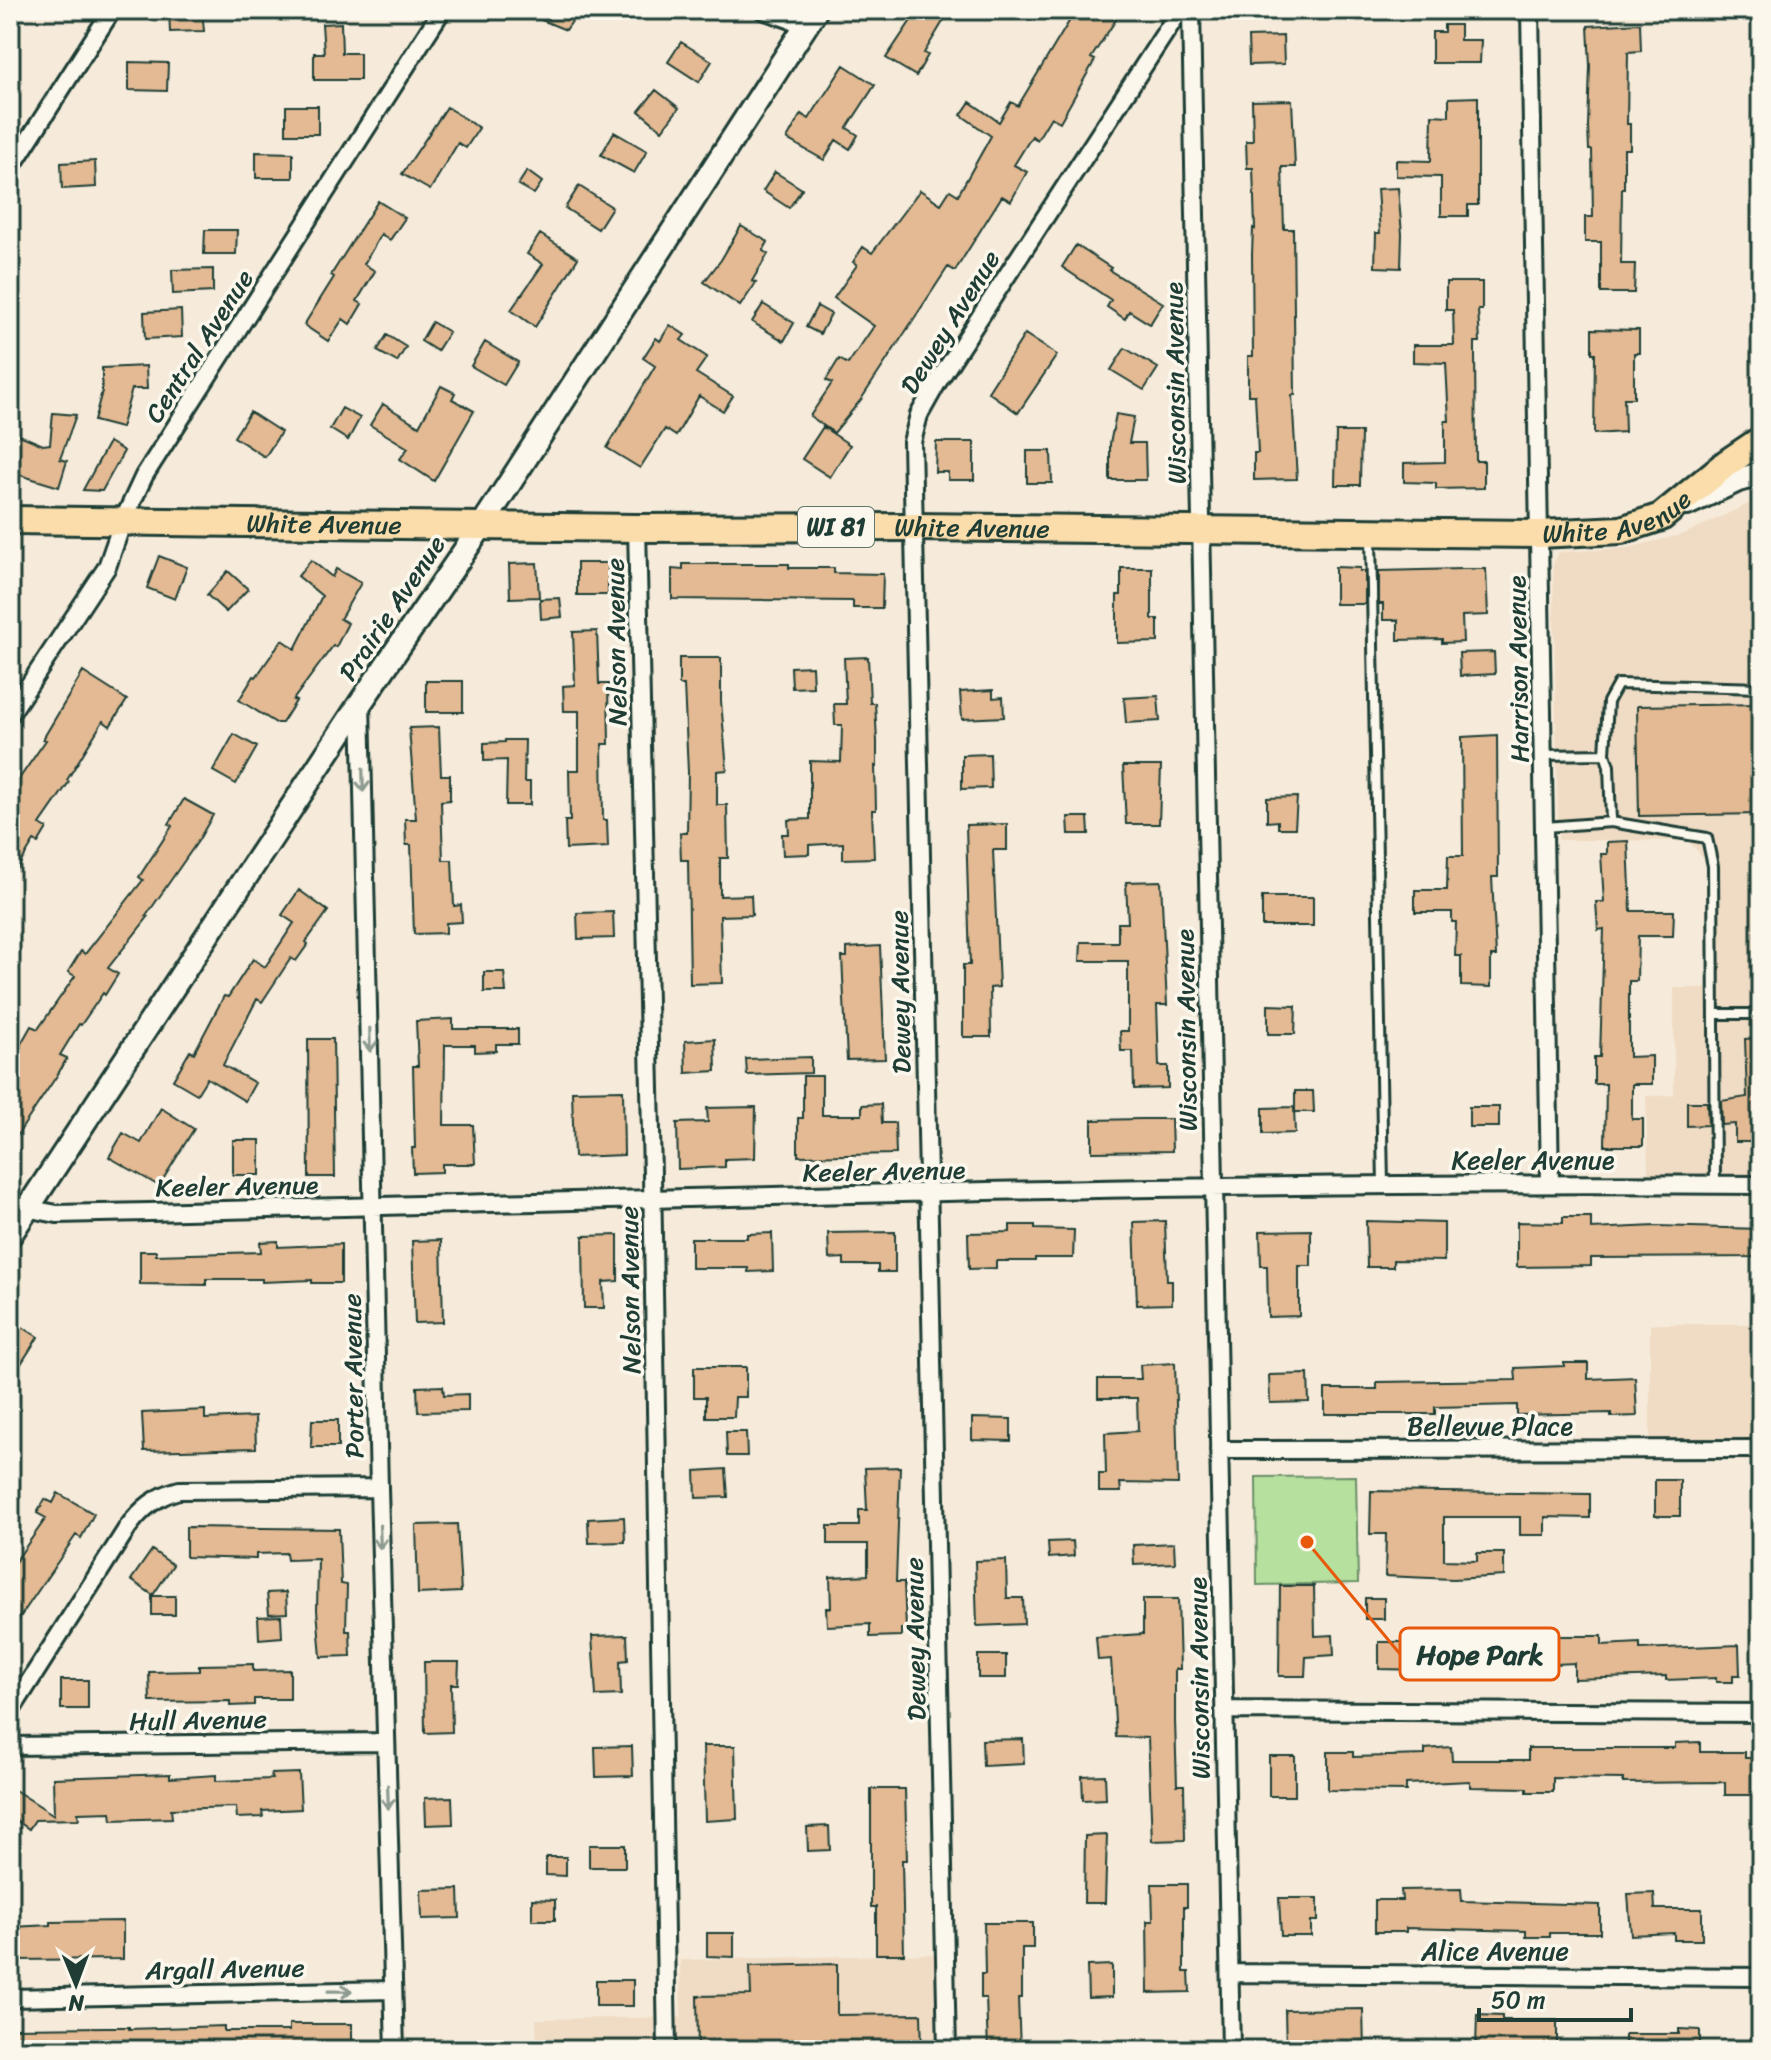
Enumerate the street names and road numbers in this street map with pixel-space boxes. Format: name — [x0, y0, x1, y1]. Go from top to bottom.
street label: Dewey Avenue — [887, 240, 1013, 404]
street label: Central Avenue — [132, 260, 266, 432]
street label: Wisconsin Avenue — [1150, 281, 1200, 485]
street label: White Avenue — [1541, 477, 1702, 557]
street label: White Avenue — [246, 500, 402, 548]
street label: White Avenue — [894, 504, 1050, 552]
road number: WI 81 — [798, 507, 874, 547]
street label: Prairie Avenue — [326, 525, 458, 691]
street label: Nelson Avenue — [592, 558, 640, 726]
street label: Harrison Avenue — [1493, 574, 1543, 763]
street label: Dewey Avenue — [876, 910, 924, 1074]
street label: Wisconsin Avenue — [1161, 928, 1211, 1132]
street label: Keeler Avenue — [1452, 1137, 1615, 1183]
street label: Keeler Avenue — [802, 1147, 966, 1195]
street label: Keeler Avenue — [155, 1162, 319, 1210]
street label: Nelson Avenue — [606, 1206, 654, 1374]
street label: Porter Avenue — [329, 1293, 377, 1459]
street label: Bellevue Place — [1407, 1403, 1573, 1449]
street label: Dewey Avenue — [891, 1557, 939, 1721]
street label: Wisconsin Avenue — [1174, 1576, 1224, 1780]
street label: Hull Avenue — [129, 1696, 267, 1744]
street label: Alice Avenue — [1420, 1928, 1569, 1974]
street label: Argall Avenue — [144, 1945, 305, 1993]

